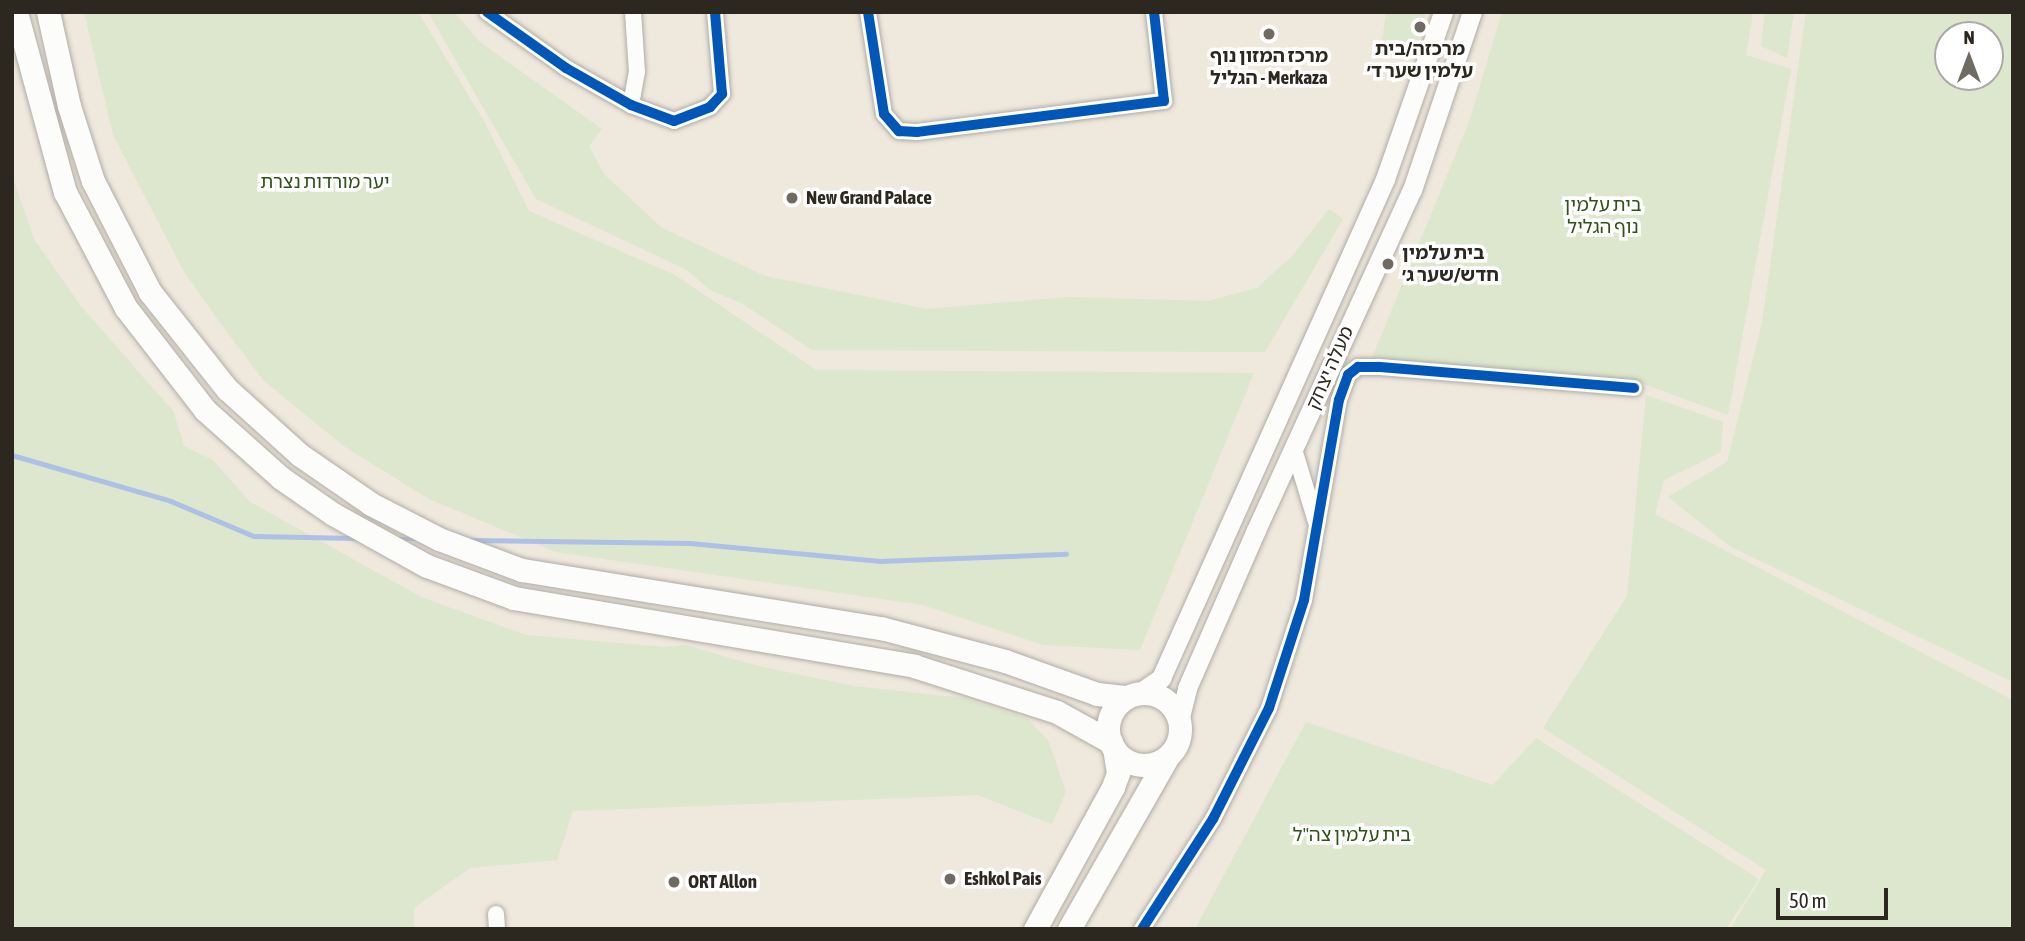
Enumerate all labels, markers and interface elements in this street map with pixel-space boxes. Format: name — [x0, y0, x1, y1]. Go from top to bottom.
marker: מרכזה/בית עלמין שער ד׳ — [1412, 19, 1428, 35]
north arrow — [1934, 21, 2004, 91]
marker: מרכז המזון נוף הגליל - Merkaza — [1261, 26, 1277, 42]
text: N — [1963, 26, 1975, 48]
place label: מרכזה/בית עלמין שער ד׳ — [1367, 38, 1473, 82]
place label: מרכז המזון נוף הגליל - Merkaza — [1210, 45, 1328, 89]
park label: יער מורדות נצרת — [260, 171, 390, 193]
place label: New Grand Palace — [806, 187, 932, 209]
marker: New Grand Palace — [784, 190, 800, 206]
park label: בית עלמין נוף הגליל — [1564, 194, 1642, 238]
place label: בית עלמין חדש/שער ג׳ — [1402, 242, 1499, 286]
marker: בית עלמין חדש/שער ג׳ — [1380, 256, 1396, 272]
street label: מעלה יצחק — [1302, 323, 1358, 413]
park label: בית עלמין צה"ל — [1293, 824, 1411, 846]
place label: Eshkol Pais — [964, 868, 1041, 890]
place label: ORT Allon — [688, 871, 757, 893]
marker: Eshkol Pais — [942, 871, 958, 887]
marker: ORT Allon — [666, 874, 682, 890]
scale bar — [1780, 874, 1892, 918]
text: 50 m — [1789, 888, 1827, 912]

